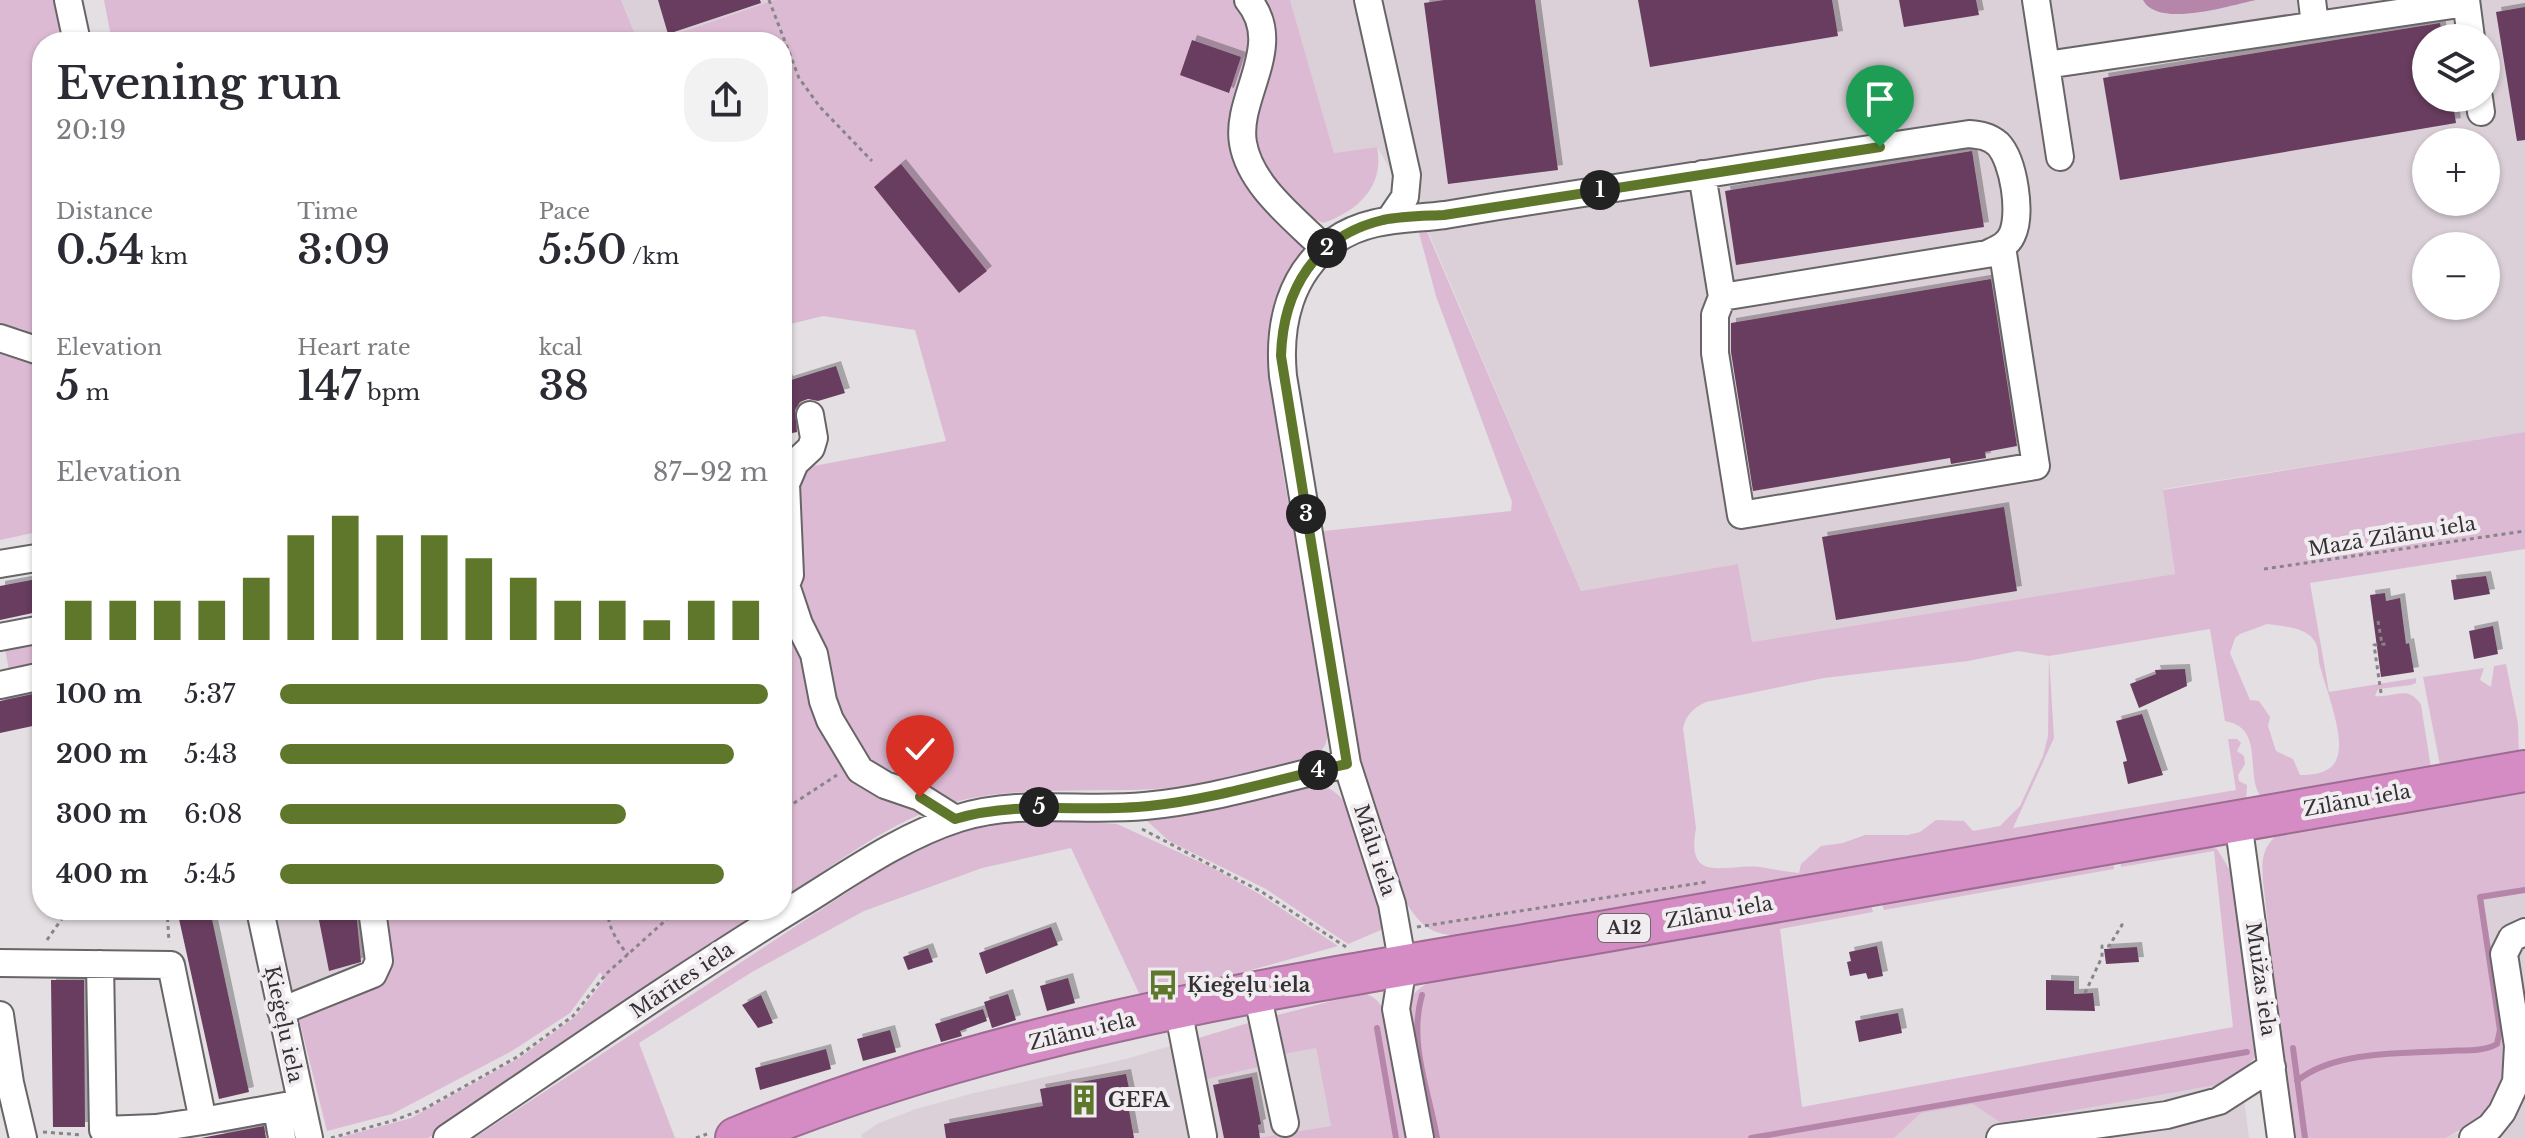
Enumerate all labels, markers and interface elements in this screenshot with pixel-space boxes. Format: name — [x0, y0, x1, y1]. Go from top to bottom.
map controls — [2412, 24, 2500, 320]
button: layers — [2412, 24, 2500, 112]
text: Evening run — [56, 56, 341, 111]
button: share — [684, 58, 768, 142]
pin — [1846, 65, 1914, 147]
icon: arrive — [1858, 77, 1902, 121]
text: 20:19 — [56, 114, 126, 146]
button: + — [2412, 128, 2500, 216]
pin: 1 — [1580, 170, 1620, 210]
text: 1 — [1595, 176, 1605, 203]
text: Distance — [56, 198, 153, 225]
text: Time — [297, 198, 358, 225]
text: Pace — [539, 198, 590, 225]
text: 0.54 — [56, 225, 144, 275]
text: 3:09 — [297, 225, 390, 275]
text: 5:50 — [539, 225, 627, 275]
pin: 2 — [1307, 228, 1347, 268]
button: − — [2412, 232, 2500, 320]
text: 2 — [1320, 234, 1334, 261]
text: km — [144, 243, 188, 270]
text: /km — [627, 243, 679, 270]
text: Elevation — [56, 334, 162, 361]
text: Heart rate — [297, 334, 411, 361]
text: kcal — [539, 334, 583, 361]
text: 5 — [56, 361, 79, 411]
text: 147 — [297, 361, 361, 411]
text: 38 — [539, 361, 589, 411]
text: m — [79, 379, 109, 406]
text: bpm — [361, 379, 420, 406]
text: Elevation — [56, 456, 182, 488]
text: 87–92 m — [653, 456, 768, 488]
pin: 3 — [1286, 494, 1326, 534]
text: 3 — [1299, 500, 1313, 527]
street label: Mazā Zīlānu iela — [2307, 511, 2478, 561]
text: 100 m — [56, 678, 142, 710]
text: 5:37 — [184, 678, 235, 710]
pin — [886, 715, 954, 797]
icon: check — [898, 727, 942, 771]
text: 200 m — [56, 738, 148, 770]
text: 5:43 — [184, 738, 237, 770]
pin: 4 — [1298, 750, 1338, 790]
text: 4 — [1311, 756, 1325, 783]
street label: Zīlānu iela — [2301, 779, 2413, 821]
pin: 5 — [1019, 787, 1059, 827]
text: 5 — [1032, 793, 1046, 820]
text: 300 m — [56, 798, 148, 830]
text: 6:08 — [184, 798, 242, 830]
street label: Mālu iela — [1349, 801, 1401, 899]
text: 400 m — [56, 858, 148, 890]
text: 5:45 — [184, 858, 236, 890]
street label: Zīlānu iela — [1663, 891, 1775, 933]
road number: A12 — [1598, 914, 1650, 942]
street label: Muižas iela — [2241, 921, 2281, 1038]
street label: Mārītes iela — [626, 936, 739, 1023]
street label: Ķieģeļu iela — [259, 963, 308, 1086]
bus stop icon: Ķieģeļu iela — [1146, 968, 1180, 1002]
place label: Ķieģeļu iela — [1187, 973, 1311, 998]
street label: Zīlānu iela — [1026, 1007, 1138, 1055]
building icon: GEFA — [1067, 1083, 1101, 1117]
place label: GEFA — [1108, 1088, 1170, 1112]

